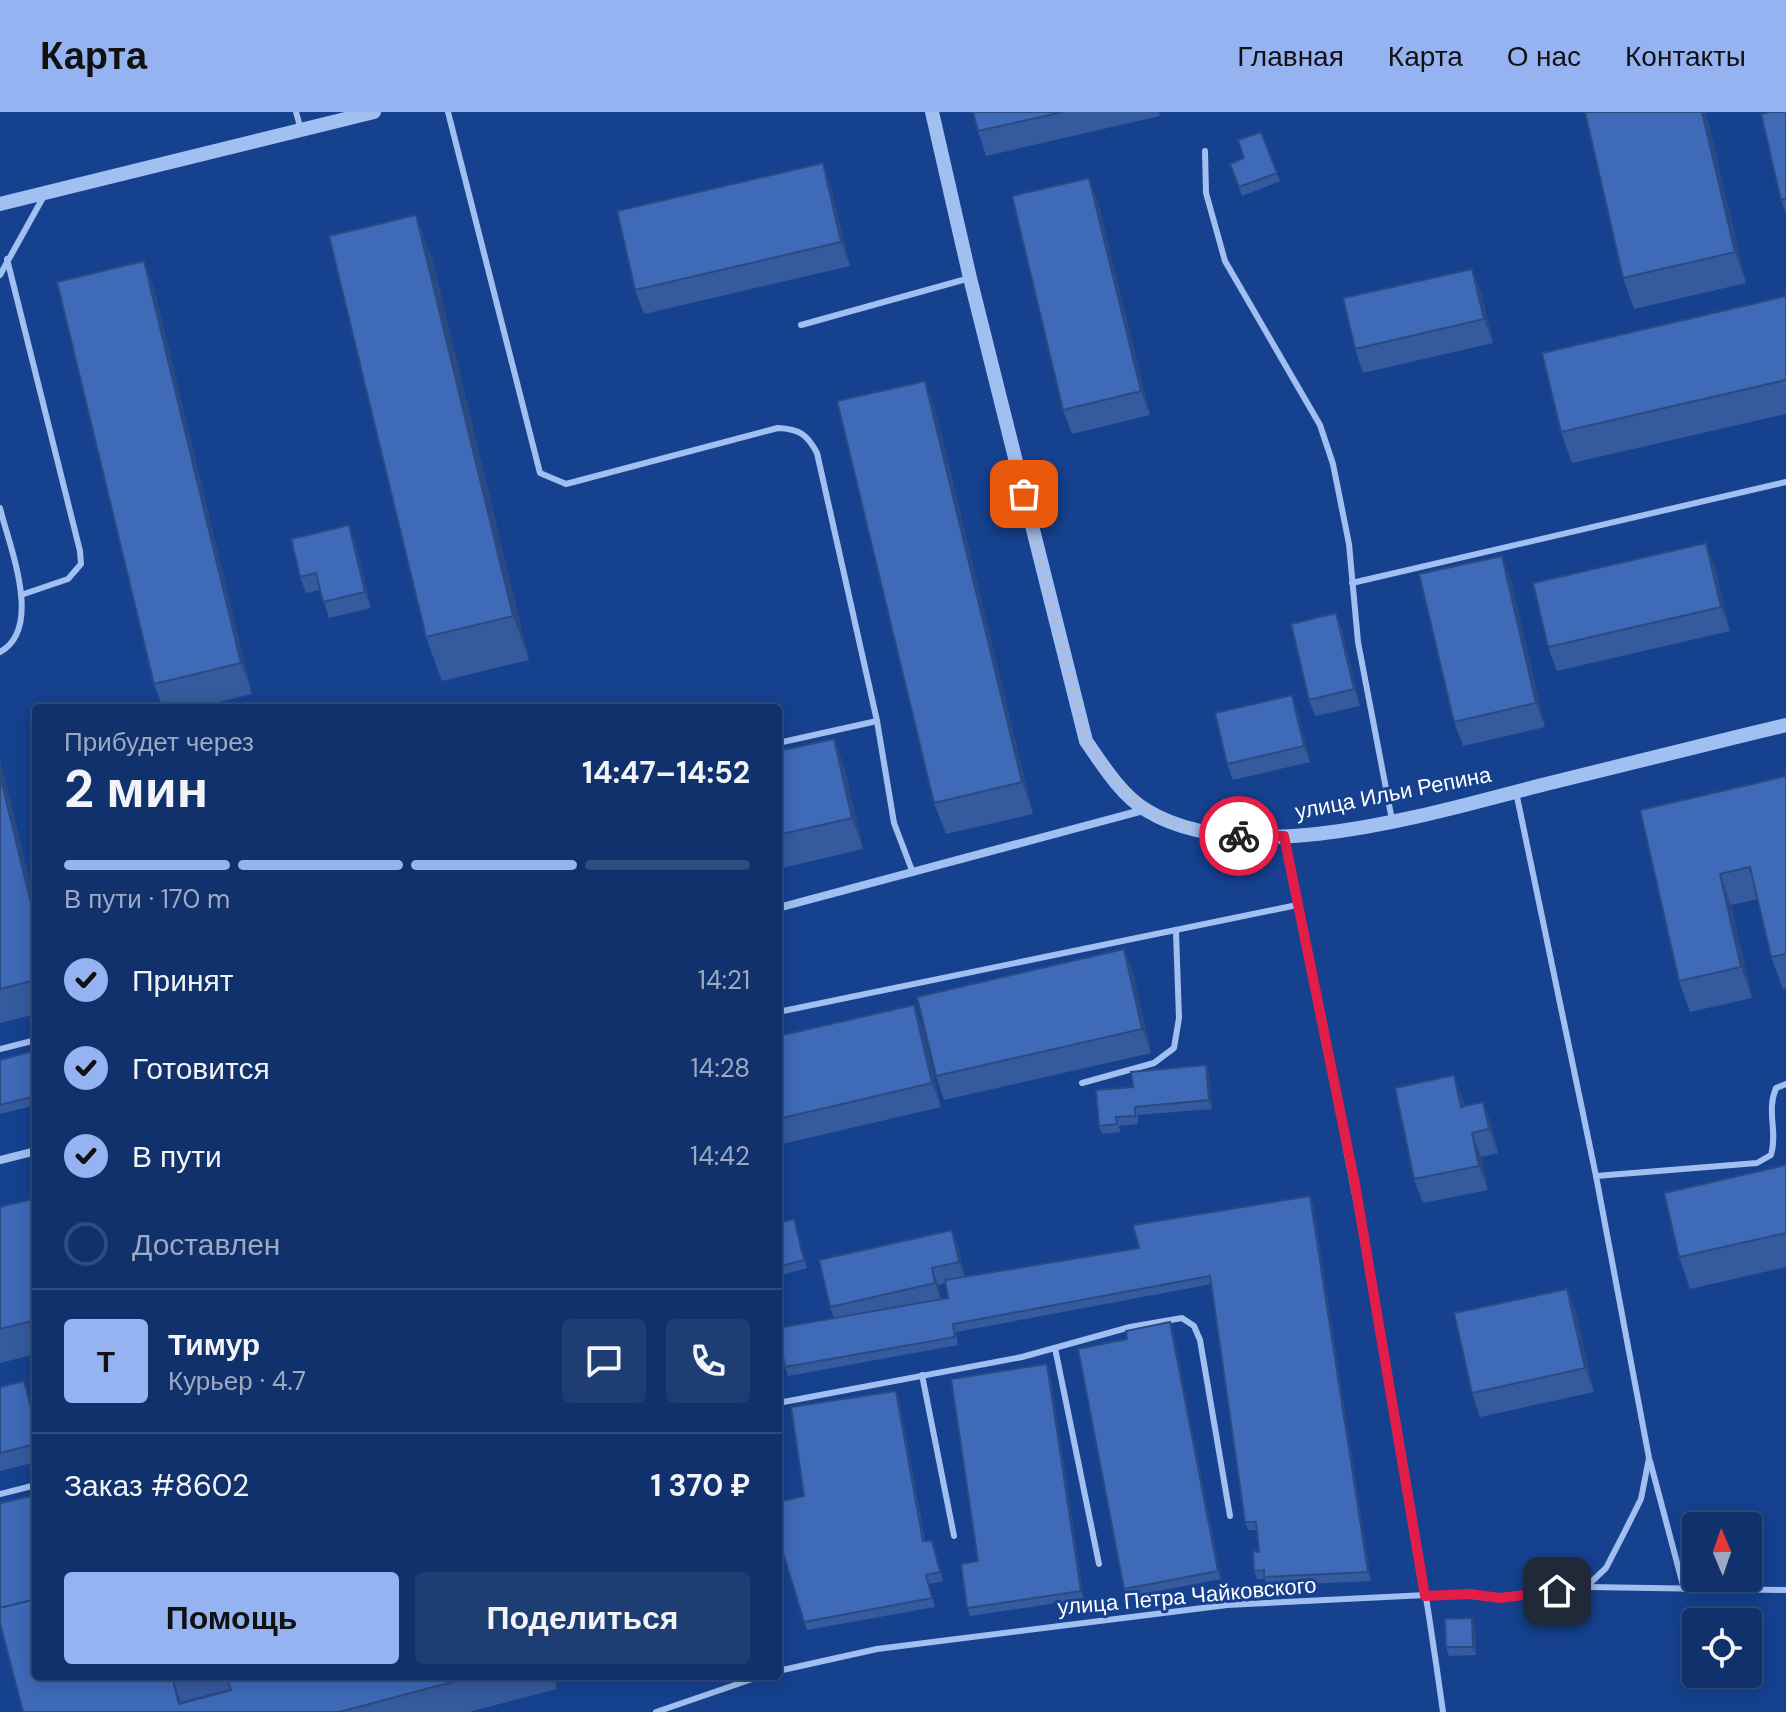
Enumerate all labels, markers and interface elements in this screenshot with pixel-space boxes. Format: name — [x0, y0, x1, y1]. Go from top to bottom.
text: Карта — [40, 31, 147, 81]
text: Главная — [1237, 38, 1344, 75]
text: Карта — [1388, 38, 1463, 75]
text: О нас — [1507, 38, 1581, 75]
text: Контакты — [1625, 38, 1746, 75]
pin — [990, 460, 1058, 528]
icon: bag — [1002, 472, 1046, 516]
text: Прибудет через — [64, 725, 254, 759]
text: 14:47–14:52 — [582, 753, 750, 792]
text: 2 мин — [64, 755, 208, 823]
street label: улица Ильи Репина — [1293, 760, 1494, 826]
courier — [1199, 796, 1279, 876]
icon: bike — [1217, 814, 1261, 858]
text: В пути · 170 m — [64, 882, 230, 916]
icon: check — [64, 958, 108, 1002]
text: Принят — [132, 961, 234, 1000]
text: 14:21 — [698, 963, 750, 997]
icon: check — [64, 1046, 108, 1090]
text: Готовится — [132, 1049, 270, 1088]
text: 14:28 — [691, 1051, 750, 1085]
icon: check — [64, 1134, 108, 1178]
text: В пути — [132, 1137, 222, 1176]
text: 14:42 — [690, 1139, 750, 1173]
text: Доставлен — [132, 1225, 280, 1264]
button: chat — [562, 1319, 646, 1403]
button: phone — [666, 1319, 750, 1403]
text: Тимур — [168, 1325, 260, 1364]
text: Т — [97, 1342, 115, 1381]
text: Курьер · 4.7 — [168, 1364, 306, 1398]
text: Заказ #8602 — [64, 1466, 249, 1505]
text: 1 370 ₽ — [650, 1466, 750, 1505]
north arrow — [1682, 1512, 1762, 1592]
map controls — [1682, 1512, 1762, 1688]
pin — [1523, 1557, 1591, 1625]
icon: home — [1535, 1569, 1579, 1613]
street label: улица Петра Чайковского — [1056, 1570, 1318, 1622]
button: Помощь — [64, 1572, 399, 1664]
button: Поделиться — [415, 1572, 750, 1664]
button: locate — [1682, 1608, 1762, 1688]

